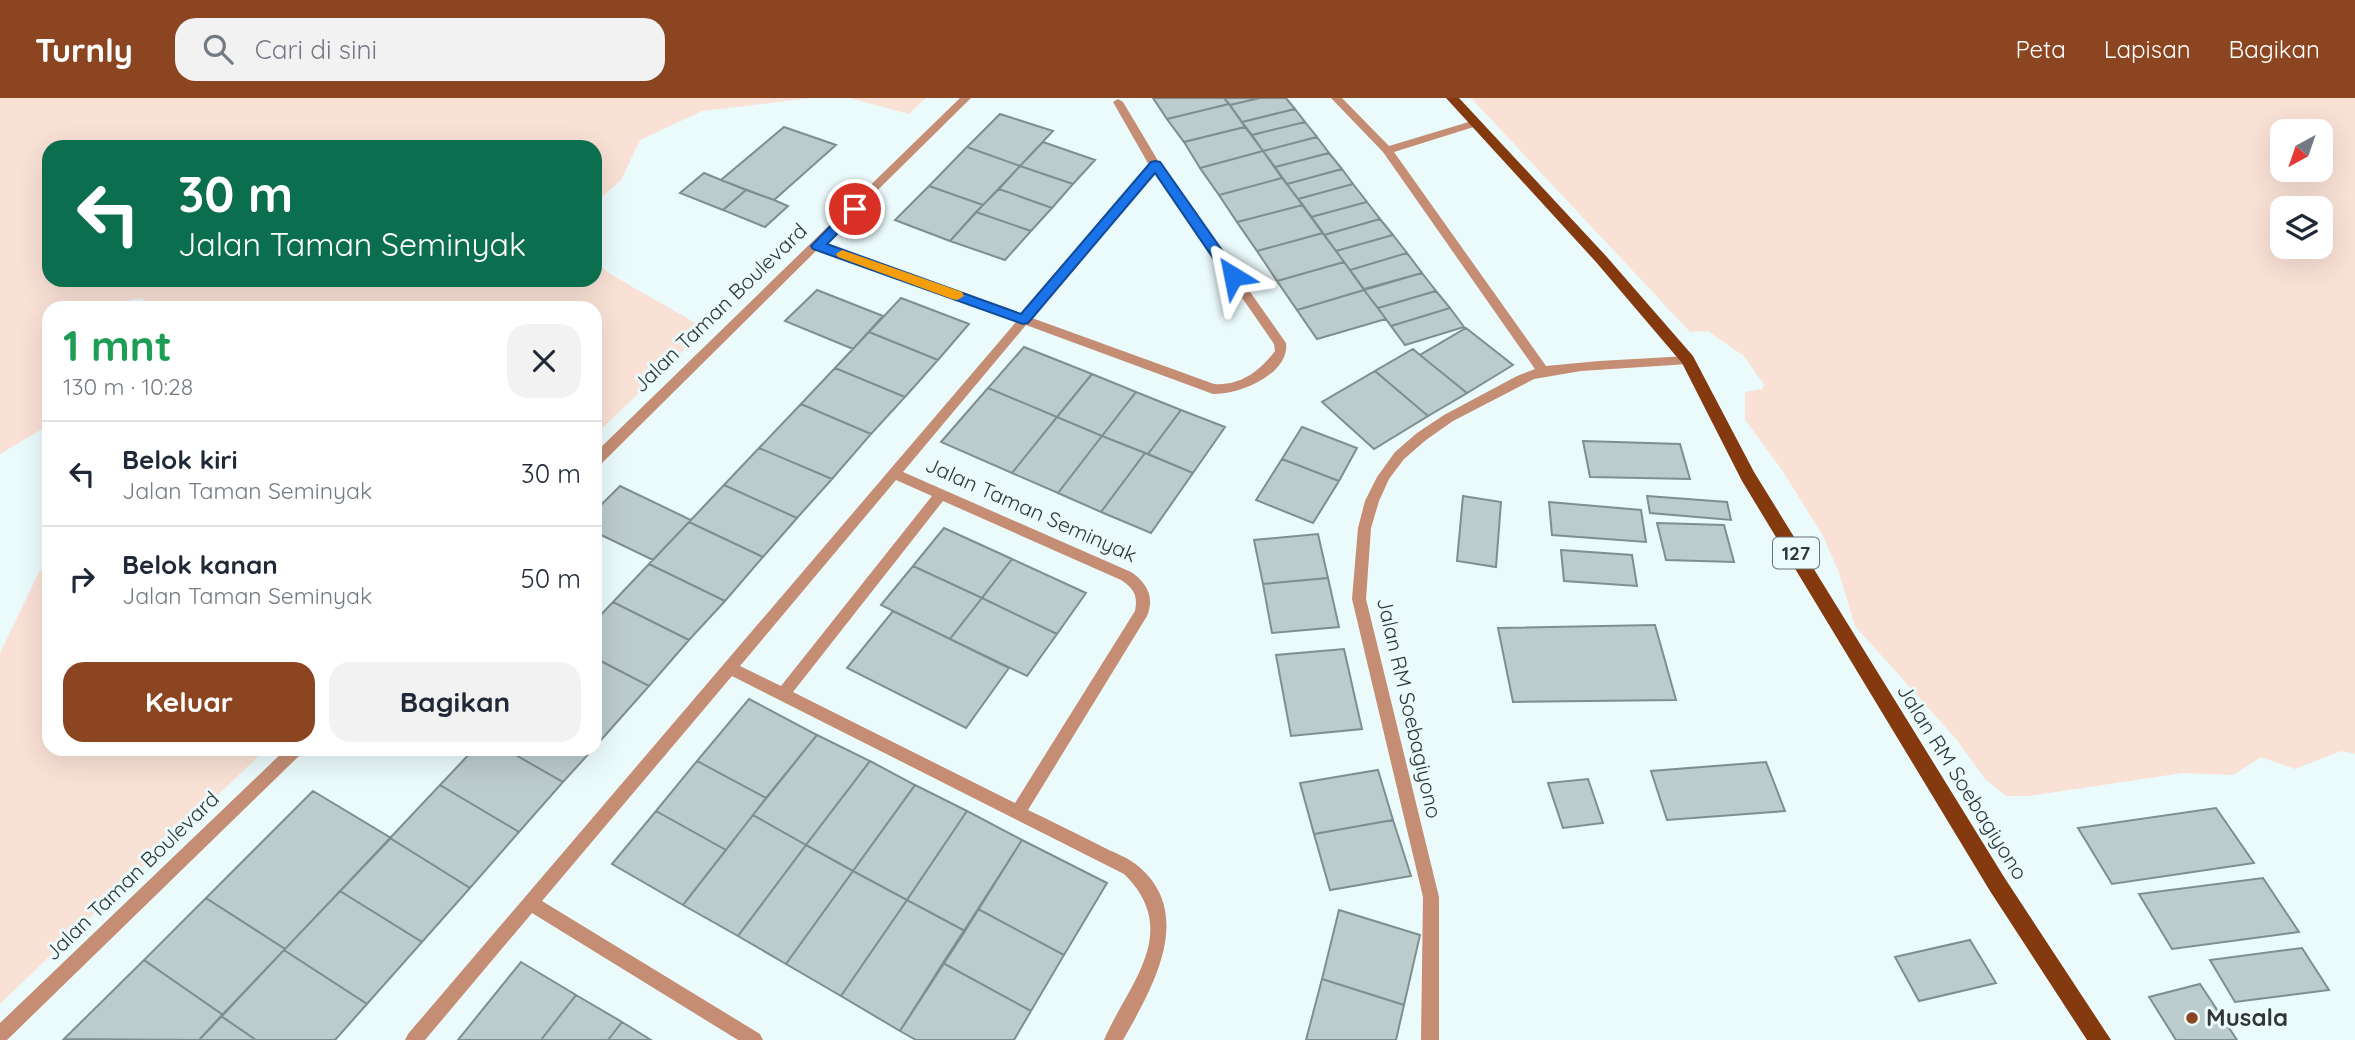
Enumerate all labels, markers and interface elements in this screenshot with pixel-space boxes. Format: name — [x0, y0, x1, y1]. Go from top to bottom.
search box — [175, 18, 665, 81]
text: Turnly — [35, 29, 133, 70]
icon: search — [199, 30, 237, 68]
text: Cari di sini — [255, 33, 377, 66]
text: Peta — [2015, 34, 2066, 64]
text: Lapisan — [2104, 34, 2191, 64]
text: Bagikan — [2229, 34, 2320, 64]
north arrow — [2270, 119, 2333, 182]
map controls — [2270, 119, 2333, 259]
text: 30 m — [178, 163, 293, 224]
icon: left — [63, 168, 154, 259]
pin — [825, 179, 885, 239]
icon: arrive — [836, 190, 874, 228]
button: layers — [2270, 196, 2333, 259]
street label: Jalan Taman Boulevard — [627, 217, 812, 397]
text: Jalan Taman Seminyak — [178, 224, 526, 264]
position arrow — [1196, 239, 1270, 313]
text: 1 mnt — [63, 319, 172, 372]
button: close — [507, 324, 581, 398]
text: 130 m · 10:28 — [63, 372, 193, 401]
text: Belok kiri — [122, 443, 238, 476]
street label: Jalan Taman Seminyak — [922, 451, 1141, 567]
icon: left — [63, 455, 101, 493]
text: 30 m — [521, 457, 581, 490]
text: Jalan Taman Seminyak — [122, 476, 372, 505]
road number: 127 — [1773, 538, 1819, 568]
text: Belok kanan — [122, 548, 278, 581]
icon: right — [63, 560, 101, 598]
text: 50 m — [521, 562, 581, 595]
text: Jalan Taman Seminyak — [122, 581, 372, 610]
street label: Jalan RM Soebagiyono — [1372, 595, 1448, 821]
button: Keluar — [63, 662, 315, 742]
button: Bagikan — [329, 662, 581, 742]
street label: Jalan RM Soebagiyono — [1892, 679, 2034, 884]
street label: Jalan Taman Boulevard — [39, 785, 224, 965]
place label: Musala — [2206, 1002, 2288, 1032]
marker: Musala — [2184, 1010, 2200, 1026]

